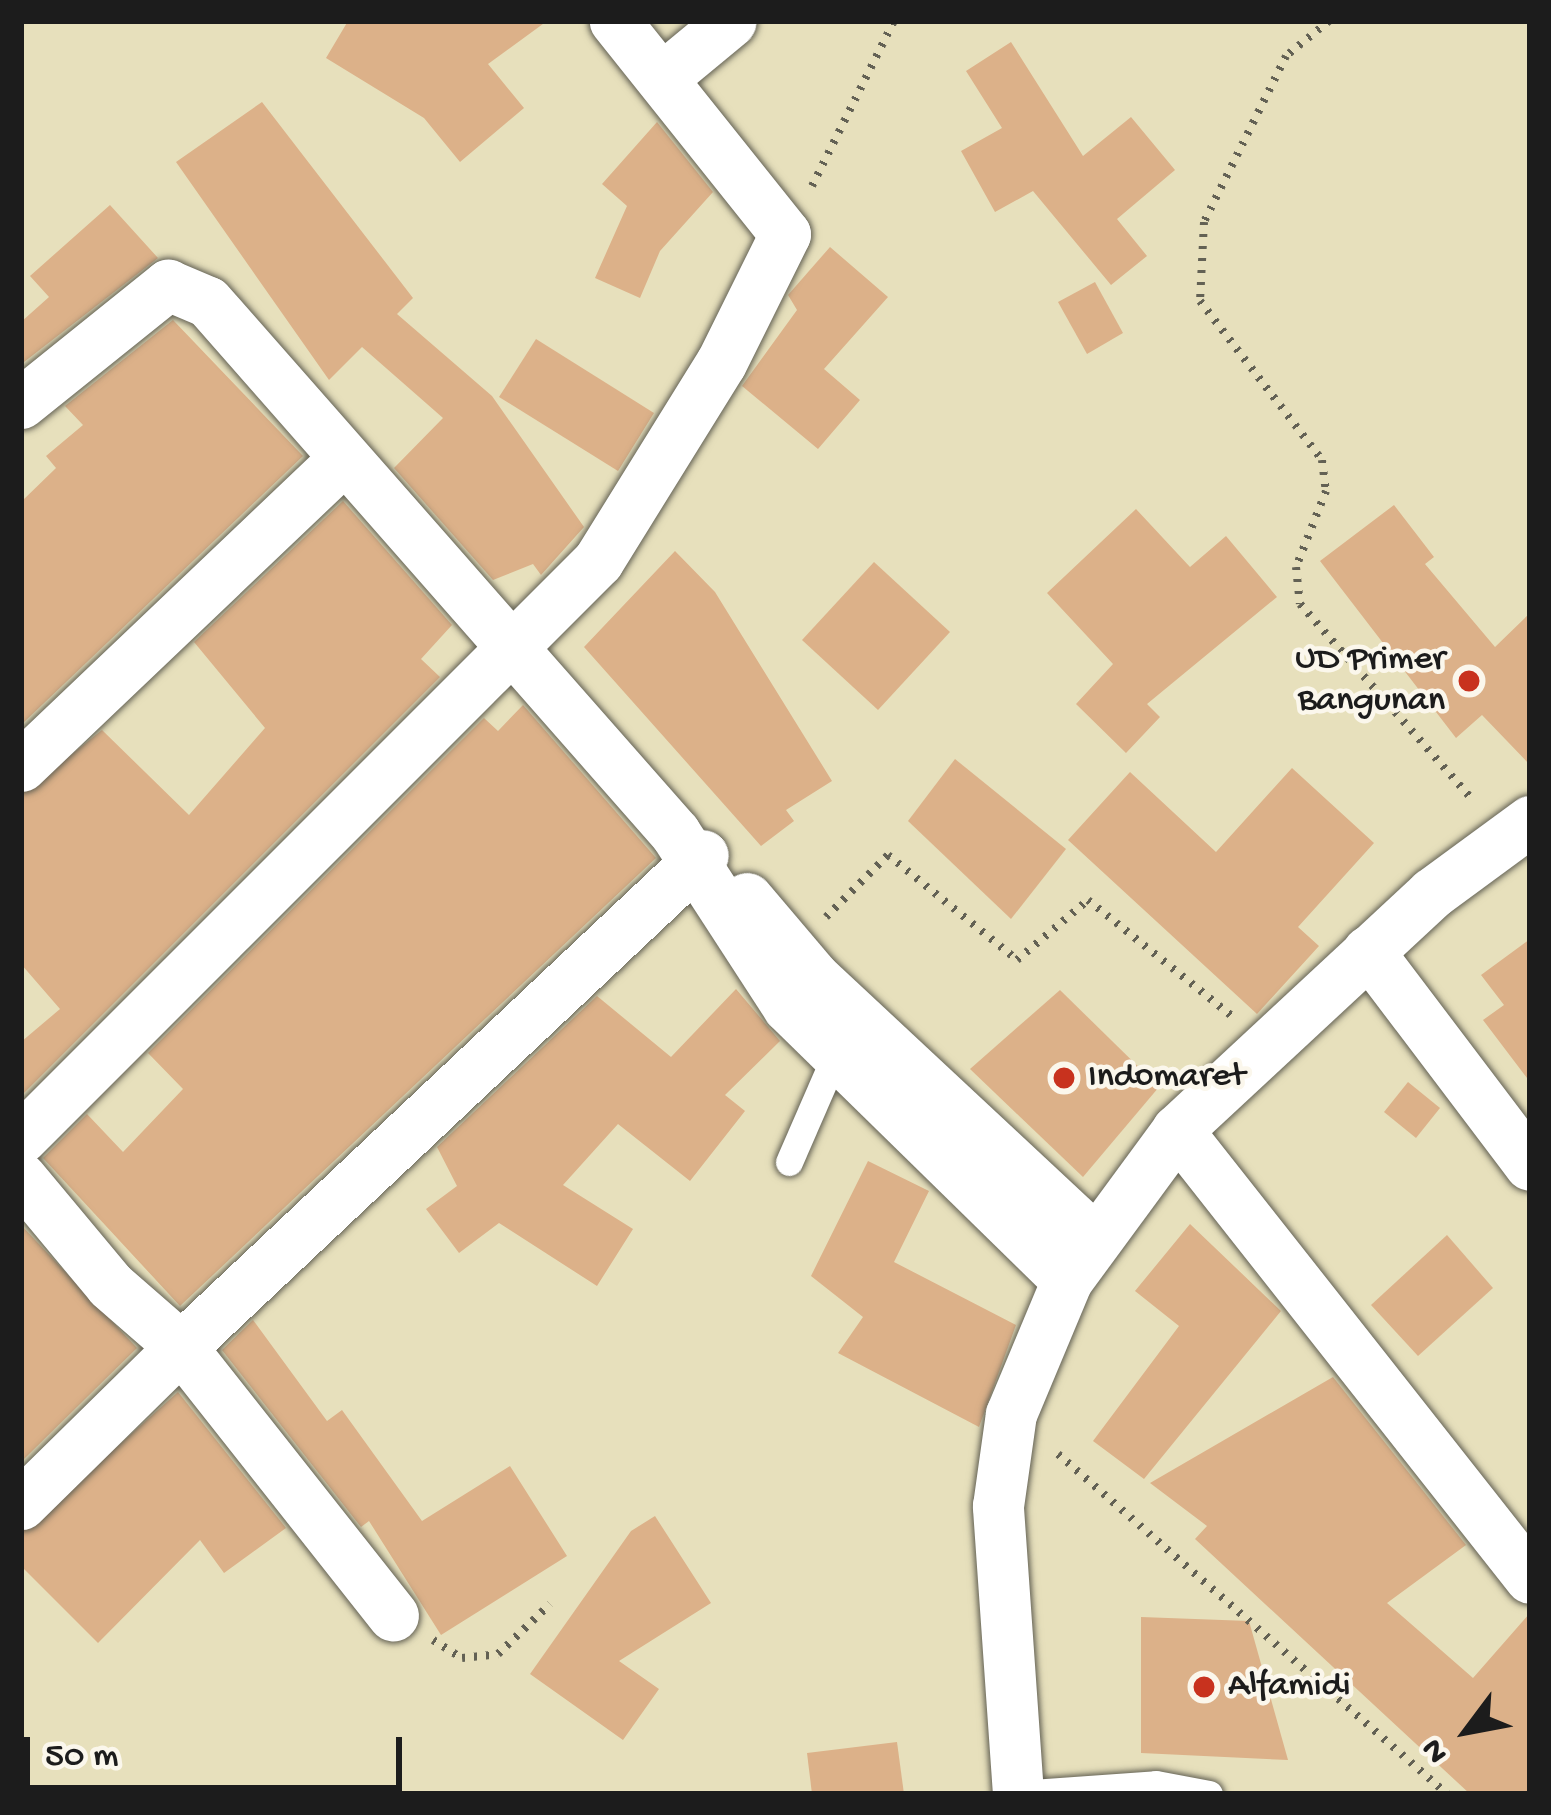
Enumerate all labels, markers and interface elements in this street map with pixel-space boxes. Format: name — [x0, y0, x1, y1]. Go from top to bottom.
place label: UD Primer Bangunan — [1295, 638, 1445, 723]
marker: UD Primer Bangunan — [1456, 668, 1482, 694]
place label: Indomaret — [1088, 1056, 1245, 1100]
marker: Indomaret — [1051, 1065, 1077, 1091]
place label: Alfamidi — [1228, 1665, 1350, 1709]
north arrow — [1407, 1671, 1527, 1791]
marker: Alfamidi — [1191, 1674, 1217, 1700]
scale bar — [30, 1713, 408, 1787]
text: N — [1415, 1731, 1458, 1769]
text: 50 m — [45, 1736, 118, 1779]

